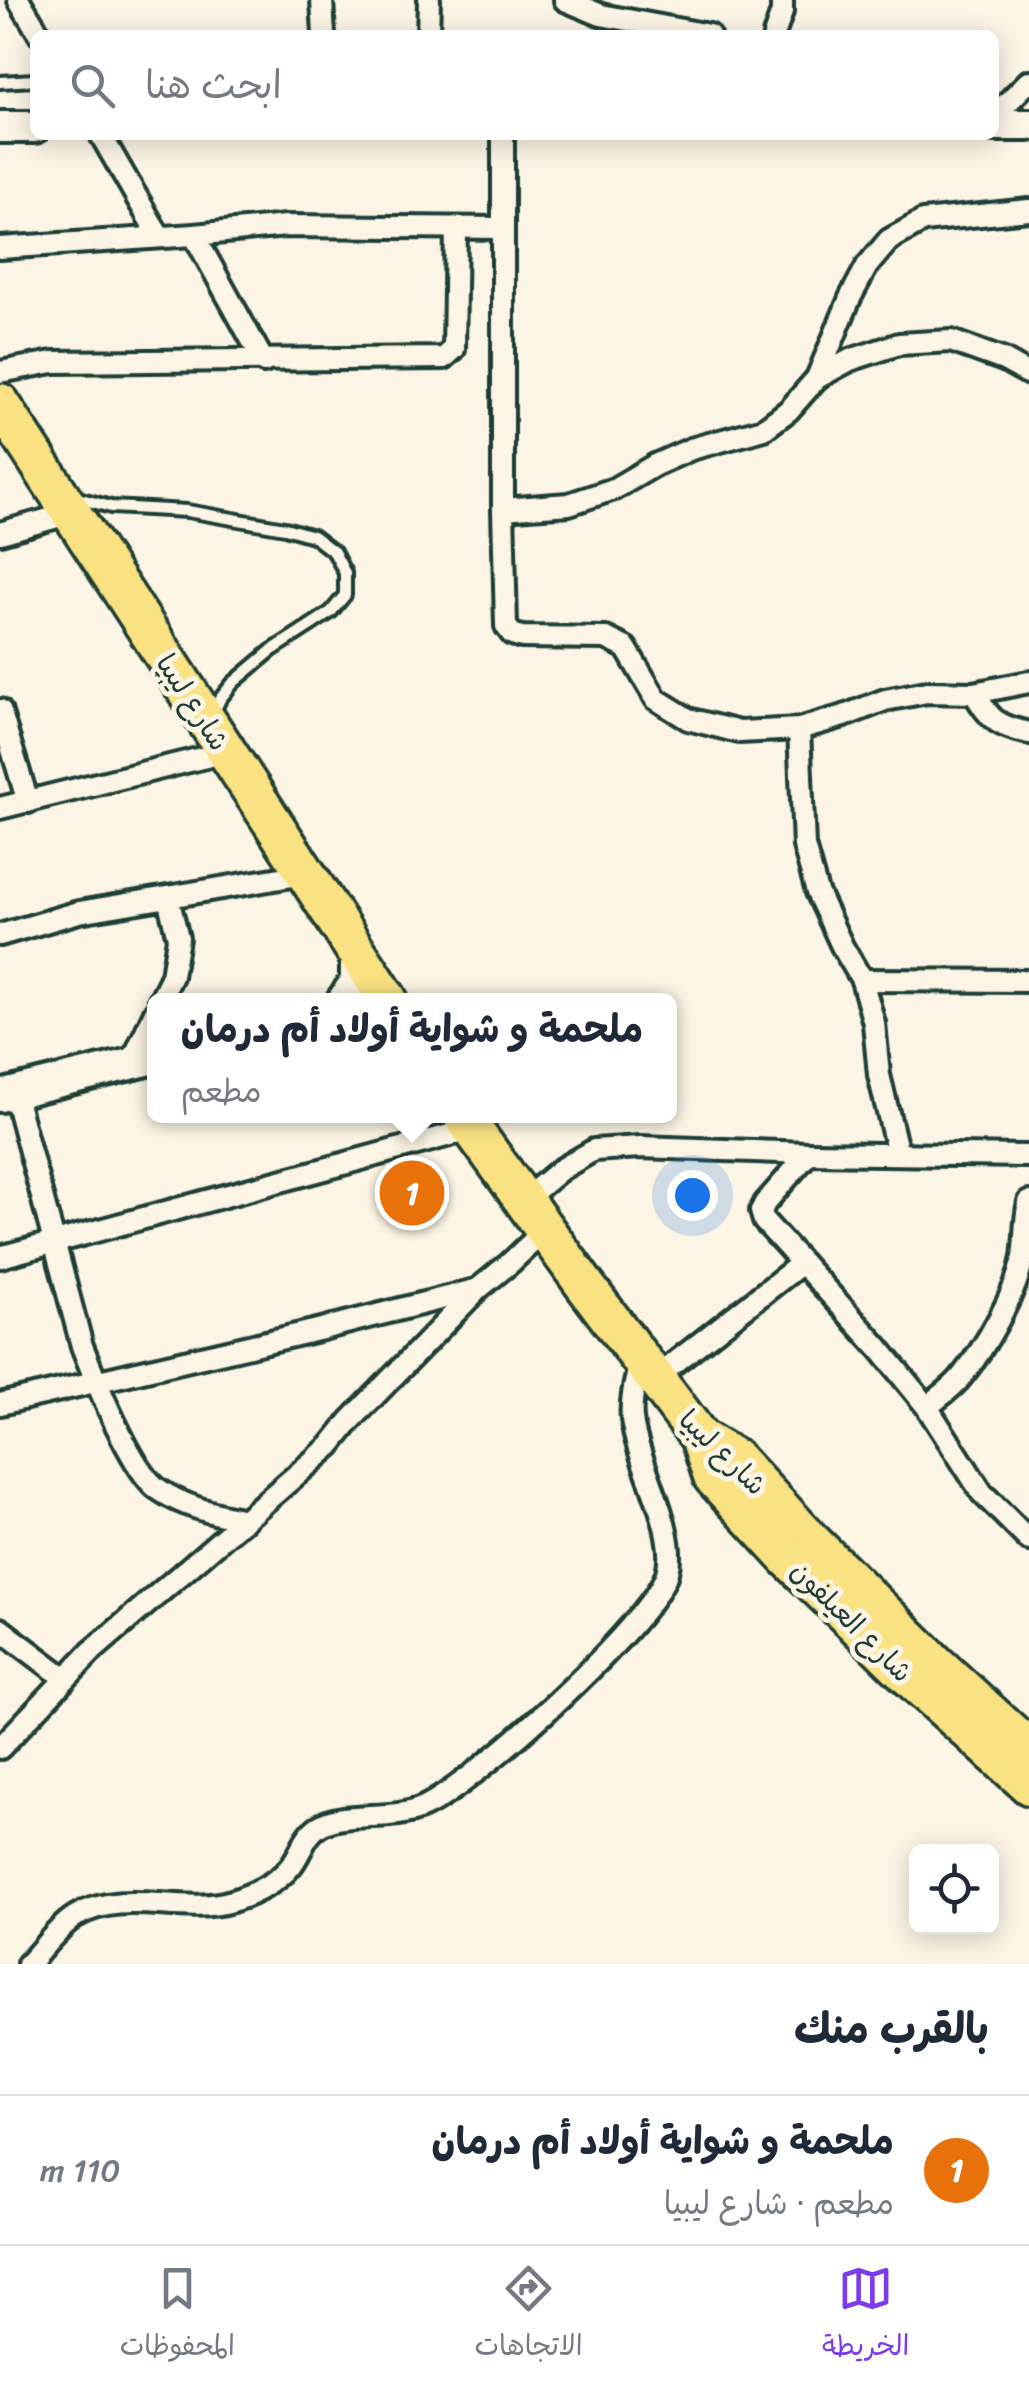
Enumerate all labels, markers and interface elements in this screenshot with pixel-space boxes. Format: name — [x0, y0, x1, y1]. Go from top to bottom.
search box — [30, 30, 999, 140]
text: ابحث هنا — [145, 52, 282, 119]
icon: search — [65, 58, 120, 113]
street label: شارع ليبيا — [142, 643, 243, 761]
popup — [147, 993, 677, 1123]
text: ملحمة و شواية أولاد أم درمان — [181, 996, 643, 1063]
text: مطعم — [181, 1063, 262, 1120]
pin: 1 — [380, 1156, 444, 1230]
your location — [667, 1170, 718, 1221]
street label: شارع ليبيا — [667, 1397, 779, 1508]
street label: شارع العيلفون — [778, 1548, 925, 1695]
map controls — [909, 1844, 999, 1934]
button: locate — [909, 1844, 999, 1934]
text: بالقرب منك — [794, 1992, 989, 2066]
text: ملحمة و شواية أولاد أم درمان — [431, 2108, 894, 2175]
text: 110 m — [40, 2142, 121, 2199]
text: 1 — [950, 2142, 963, 2199]
text: مطعم · شارع ليبيا — [664, 2175, 894, 2232]
tab: المحفوظات — [120, 2261, 235, 2370]
tab: الاتجاهات — [474, 2261, 583, 2370]
tab: الخريطة — [822, 2261, 909, 2370]

